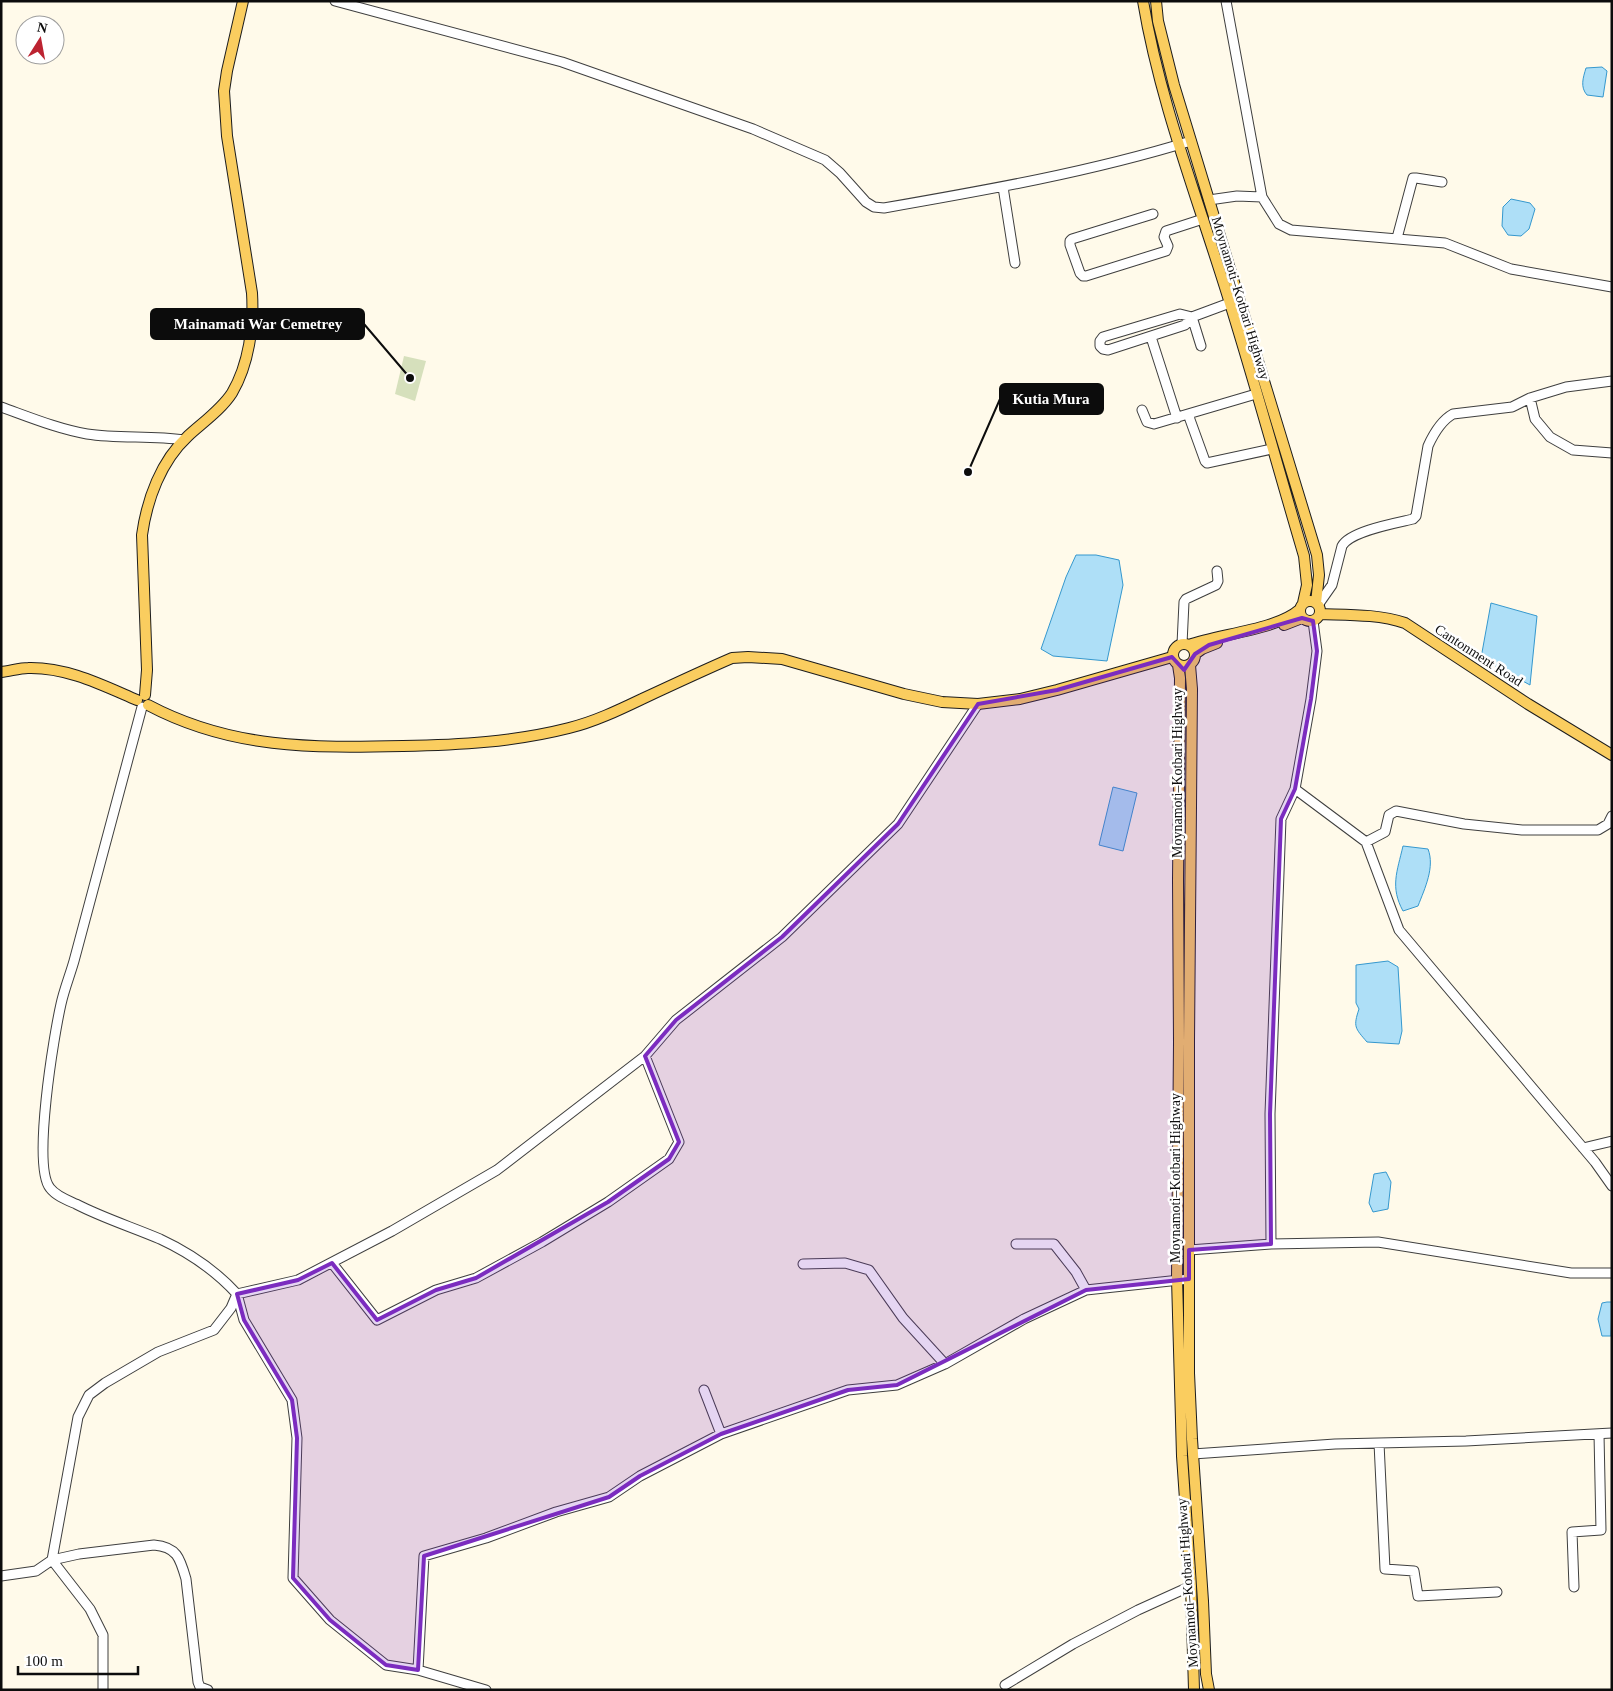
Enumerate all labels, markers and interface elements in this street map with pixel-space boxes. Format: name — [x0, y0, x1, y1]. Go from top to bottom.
north arrow — [15, 15, 65, 65]
text: N — [36, 19, 49, 36]
street label: Moynamoti–Kotbari Highway — [1209, 215, 1273, 382]
callout: Mainamati War Cemetrey — [151, 309, 364, 339]
text: Mainamati War Cemetrey — [174, 316, 343, 332]
callout: Kutia Mura — [1000, 384, 1103, 414]
text: Kutia Mura — [1012, 391, 1090, 407]
street label: Cantonment Road — [1432, 621, 1525, 689]
street label: Moynamoti–Kotbari Highway — [1170, 688, 1185, 858]
street label: Moynamoti–Kotbari Highway — [1168, 1093, 1183, 1263]
street label: Moynamoti–Kotbari Highway — [1174, 1498, 1201, 1668]
scale bar — [18, 1644, 138, 1676]
text: 100 m — [25, 1653, 63, 1669]

